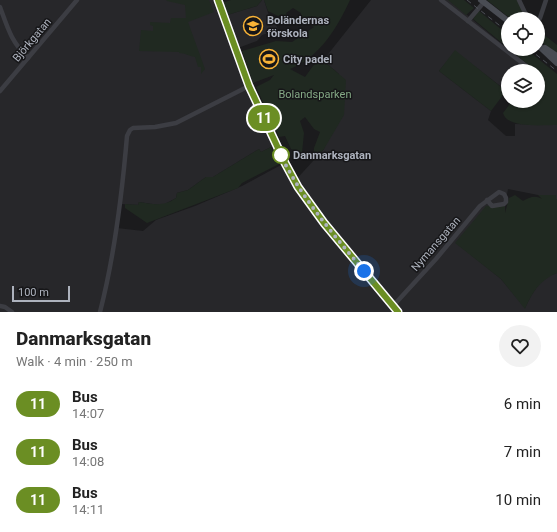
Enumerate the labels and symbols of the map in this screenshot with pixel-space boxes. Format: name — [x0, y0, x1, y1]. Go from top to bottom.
place label: Boländernas förskola — [267, 14, 329, 40]
school or university icon: Boländernas förskola — [242, 15, 264, 37]
street label: Björkgatan — [10, 16, 54, 64]
sports icon: City padel — [258, 48, 280, 70]
place label: City padel — [283, 53, 332, 66]
park label: Bolandsparken — [278, 88, 352, 101]
line badge: 11 — [246, 105, 282, 131]
marker: Danmarksgatan — [272, 146, 290, 164]
place label: Danmarksgatan — [293, 149, 371, 162]
street label: Nymansgatan — [409, 214, 463, 274]
your location — [354, 261, 374, 281]
scale bar — [12, 284, 70, 303]

